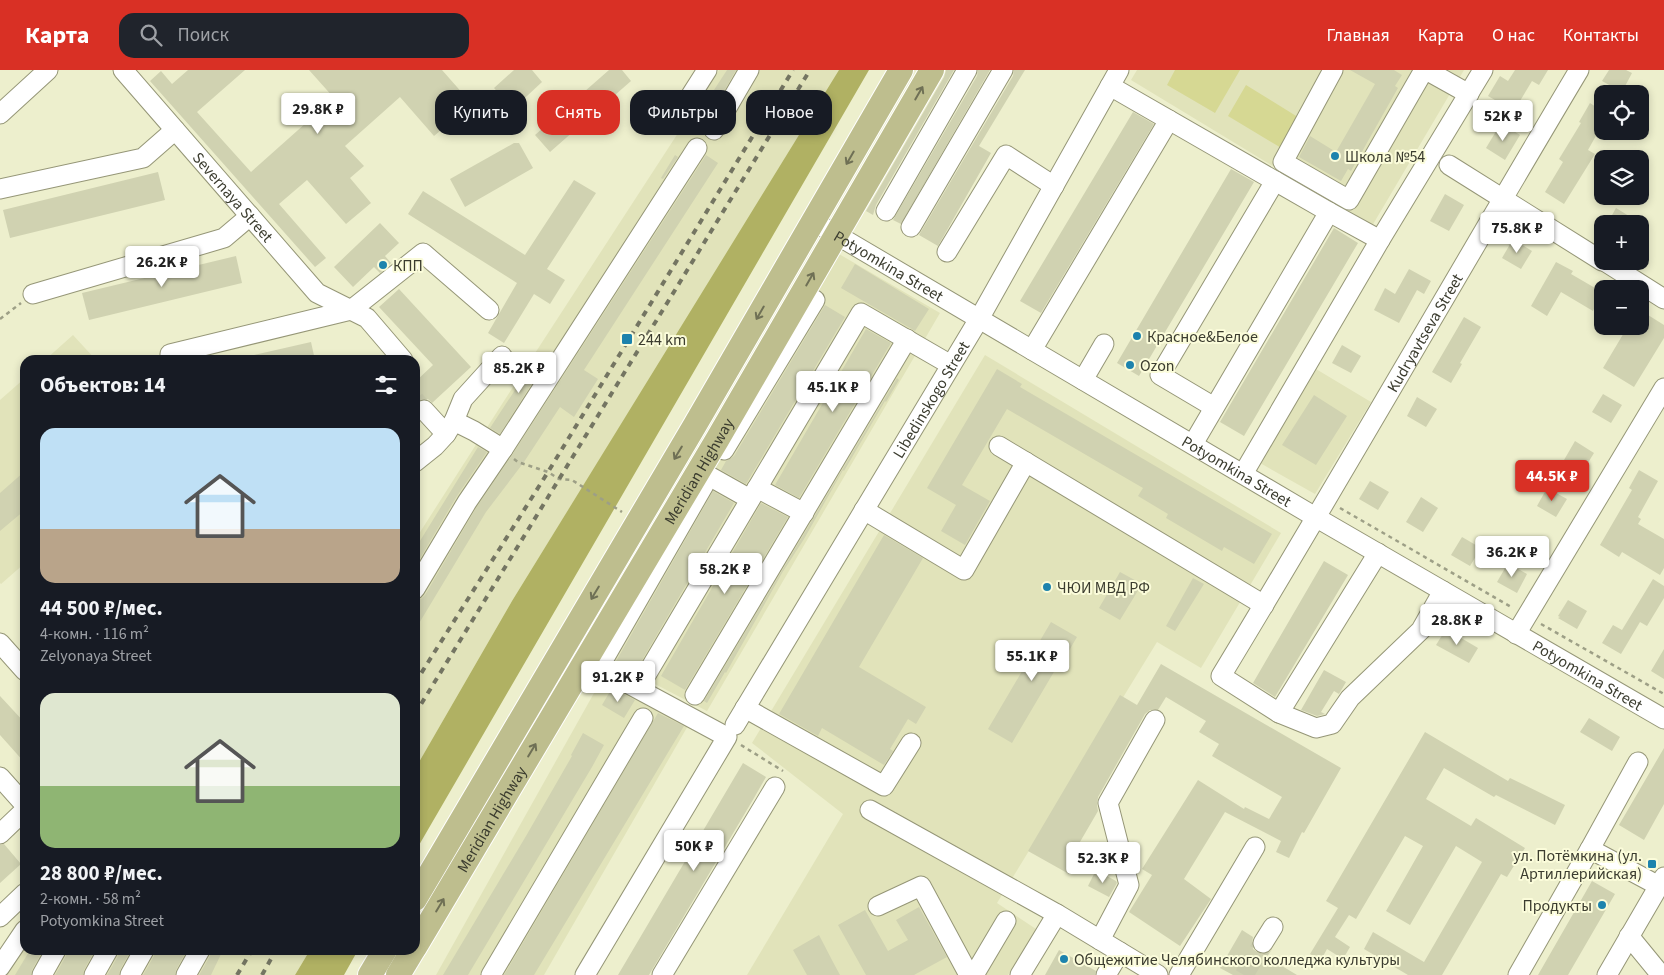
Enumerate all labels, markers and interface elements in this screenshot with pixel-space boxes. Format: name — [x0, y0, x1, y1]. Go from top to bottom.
search box — [119, 13, 469, 58]
text: Карта — [25, 18, 89, 53]
icon: search — [137, 21, 165, 49]
text: Поиск — [177, 22, 229, 49]
text: Главная — [1327, 23, 1390, 48]
text: Карта — [1418, 23, 1464, 48]
text: О нас — [1492, 23, 1535, 48]
text: Контакты — [1563, 23, 1639, 48]
map controls — [1594, 85, 1649, 335]
button: locate — [1594, 85, 1649, 140]
one-way arrow — [914, 86, 924, 100]
chip: Купить — [435, 90, 527, 135]
chip: Снять — [537, 90, 620, 135]
chip: Фильтры — [630, 90, 736, 135]
chip: Новое — [746, 90, 832, 135]
pin: 29.8K ₽ — [272, 92, 364, 135]
text: 29.8K ₽ — [292, 98, 344, 120]
pin: 52K ₽ — [1468, 100, 1538, 142]
text: 52K ₽ — [1484, 105, 1522, 127]
place label: Школа №54 — [1345, 146, 1425, 168]
street label: Severnaya Street — [187, 148, 278, 248]
one-way arrow — [845, 150, 855, 164]
marker: Школа №54 — [1329, 150, 1341, 162]
button: layers — [1594, 150, 1649, 205]
pin: 75.8K ₽ — [1471, 212, 1563, 254]
button: + — [1594, 215, 1649, 270]
text: 75.8K ₽ — [1491, 217, 1543, 239]
street label: Potyomkina Street — [829, 226, 948, 308]
pin: 26.2K ₽ — [116, 246, 208, 288]
text: 26.2K ₽ — [136, 251, 188, 273]
place label: КПП — [393, 255, 423, 277]
marker: КПП — [377, 259, 389, 271]
street label: Kudryavtseva Street — [1382, 269, 1469, 397]
one-way arrow — [806, 272, 816, 286]
button: − — [1594, 280, 1649, 335]
one-way arrow — [754, 306, 764, 320]
place label: Красное&Белое — [1147, 326, 1258, 348]
place label: 244 km — [638, 329, 686, 351]
marker: Красное&Белое — [1131, 330, 1143, 342]
marker: 244 km — [620, 332, 634, 346]
street label: Libedinskogo Street — [888, 337, 976, 462]
pin: 85.2K ₽ — [473, 352, 565, 394]
place label: Ozon — [1140, 355, 1175, 377]
text: 85.2K ₽ — [493, 357, 545, 379]
marker: Ozon — [1124, 359, 1136, 371]
text: Объектов: 14 — [40, 370, 166, 400]
pin: 45.1K ₽ — [787, 370, 879, 413]
icon: filters — [372, 371, 400, 399]
text: 45.1K ₽ — [807, 376, 859, 398]
street label: Meridian Highway — [659, 414, 740, 529]
street label: Potyomkina Street — [1177, 431, 1296, 513]
one-way arrow — [672, 446, 682, 460]
pin: 44.5K ₽ — [1506, 460, 1598, 502]
icon: home — [175, 461, 265, 551]
text: 44.5K ₽ — [1526, 465, 1578, 487]
pin: 36.2K ₽ — [1466, 536, 1558, 578]
text: 36.2K ₽ — [1486, 541, 1538, 563]
pin: 58.2K ₽ — [679, 552, 771, 595]
text: 58.2K ₽ — [699, 558, 751, 580]
place label: ЧЮИ МВД РФ — [1057, 577, 1150, 599]
marker: ЧЮИ МВД РФ — [1041, 581, 1053, 593]
one-way arrow — [590, 586, 600, 600]
text: 44 500 ₽/мес. — [40, 593, 163, 623]
pin: 28.8K ₽ — [1411, 604, 1503, 646]
text: 28.8K ₽ — [1431, 609, 1483, 631]
text: 4-комн. · 116 m² — [40, 623, 149, 645]
street label: Potyomkina Street — [1528, 635, 1647, 717]
pin: 55.1K ₽ — [986, 640, 1078, 682]
text: Zelyonaya Street — [40, 645, 152, 667]
text: 55.1K ₽ — [1006, 645, 1058, 667]
pin: 91.2K ₽ — [572, 660, 664, 703]
text: 91.2K ₽ — [592, 666, 644, 688]
icon: home — [175, 726, 265, 816]
one-way arrow — [528, 744, 538, 758]
street label: Meridian Highway — [452, 762, 533, 877]
pin: 50K ₽ — [659, 830, 729, 872]
text: 50K ₽ — [675, 835, 713, 857]
pin: 52.3K ₽ — [1057, 842, 1149, 884]
place label: ул. Потёмкина (ул. Артиллерийская) — [1513, 845, 1642, 885]
text: 52.3K ₽ — [1077, 847, 1129, 869]
text: 28 800 ₽/мес. — [40, 858, 163, 888]
marker: ул. Потёмкина (ул. Артиллерийская) — [1646, 858, 1658, 870]
text: 2-комн. · 58 m² — [40, 888, 141, 910]
place label: Продукты — [1522, 895, 1592, 917]
one-way arrow — [436, 898, 446, 912]
marker: Продукты — [1596, 899, 1608, 911]
text: Potyomkina Street — [40, 910, 164, 932]
place label: Общежитие Челябинского колледжа культуры — [1074, 949, 1400, 971]
marker: Общежитие Челябинского колледжа культуры — [1058, 953, 1070, 965]

